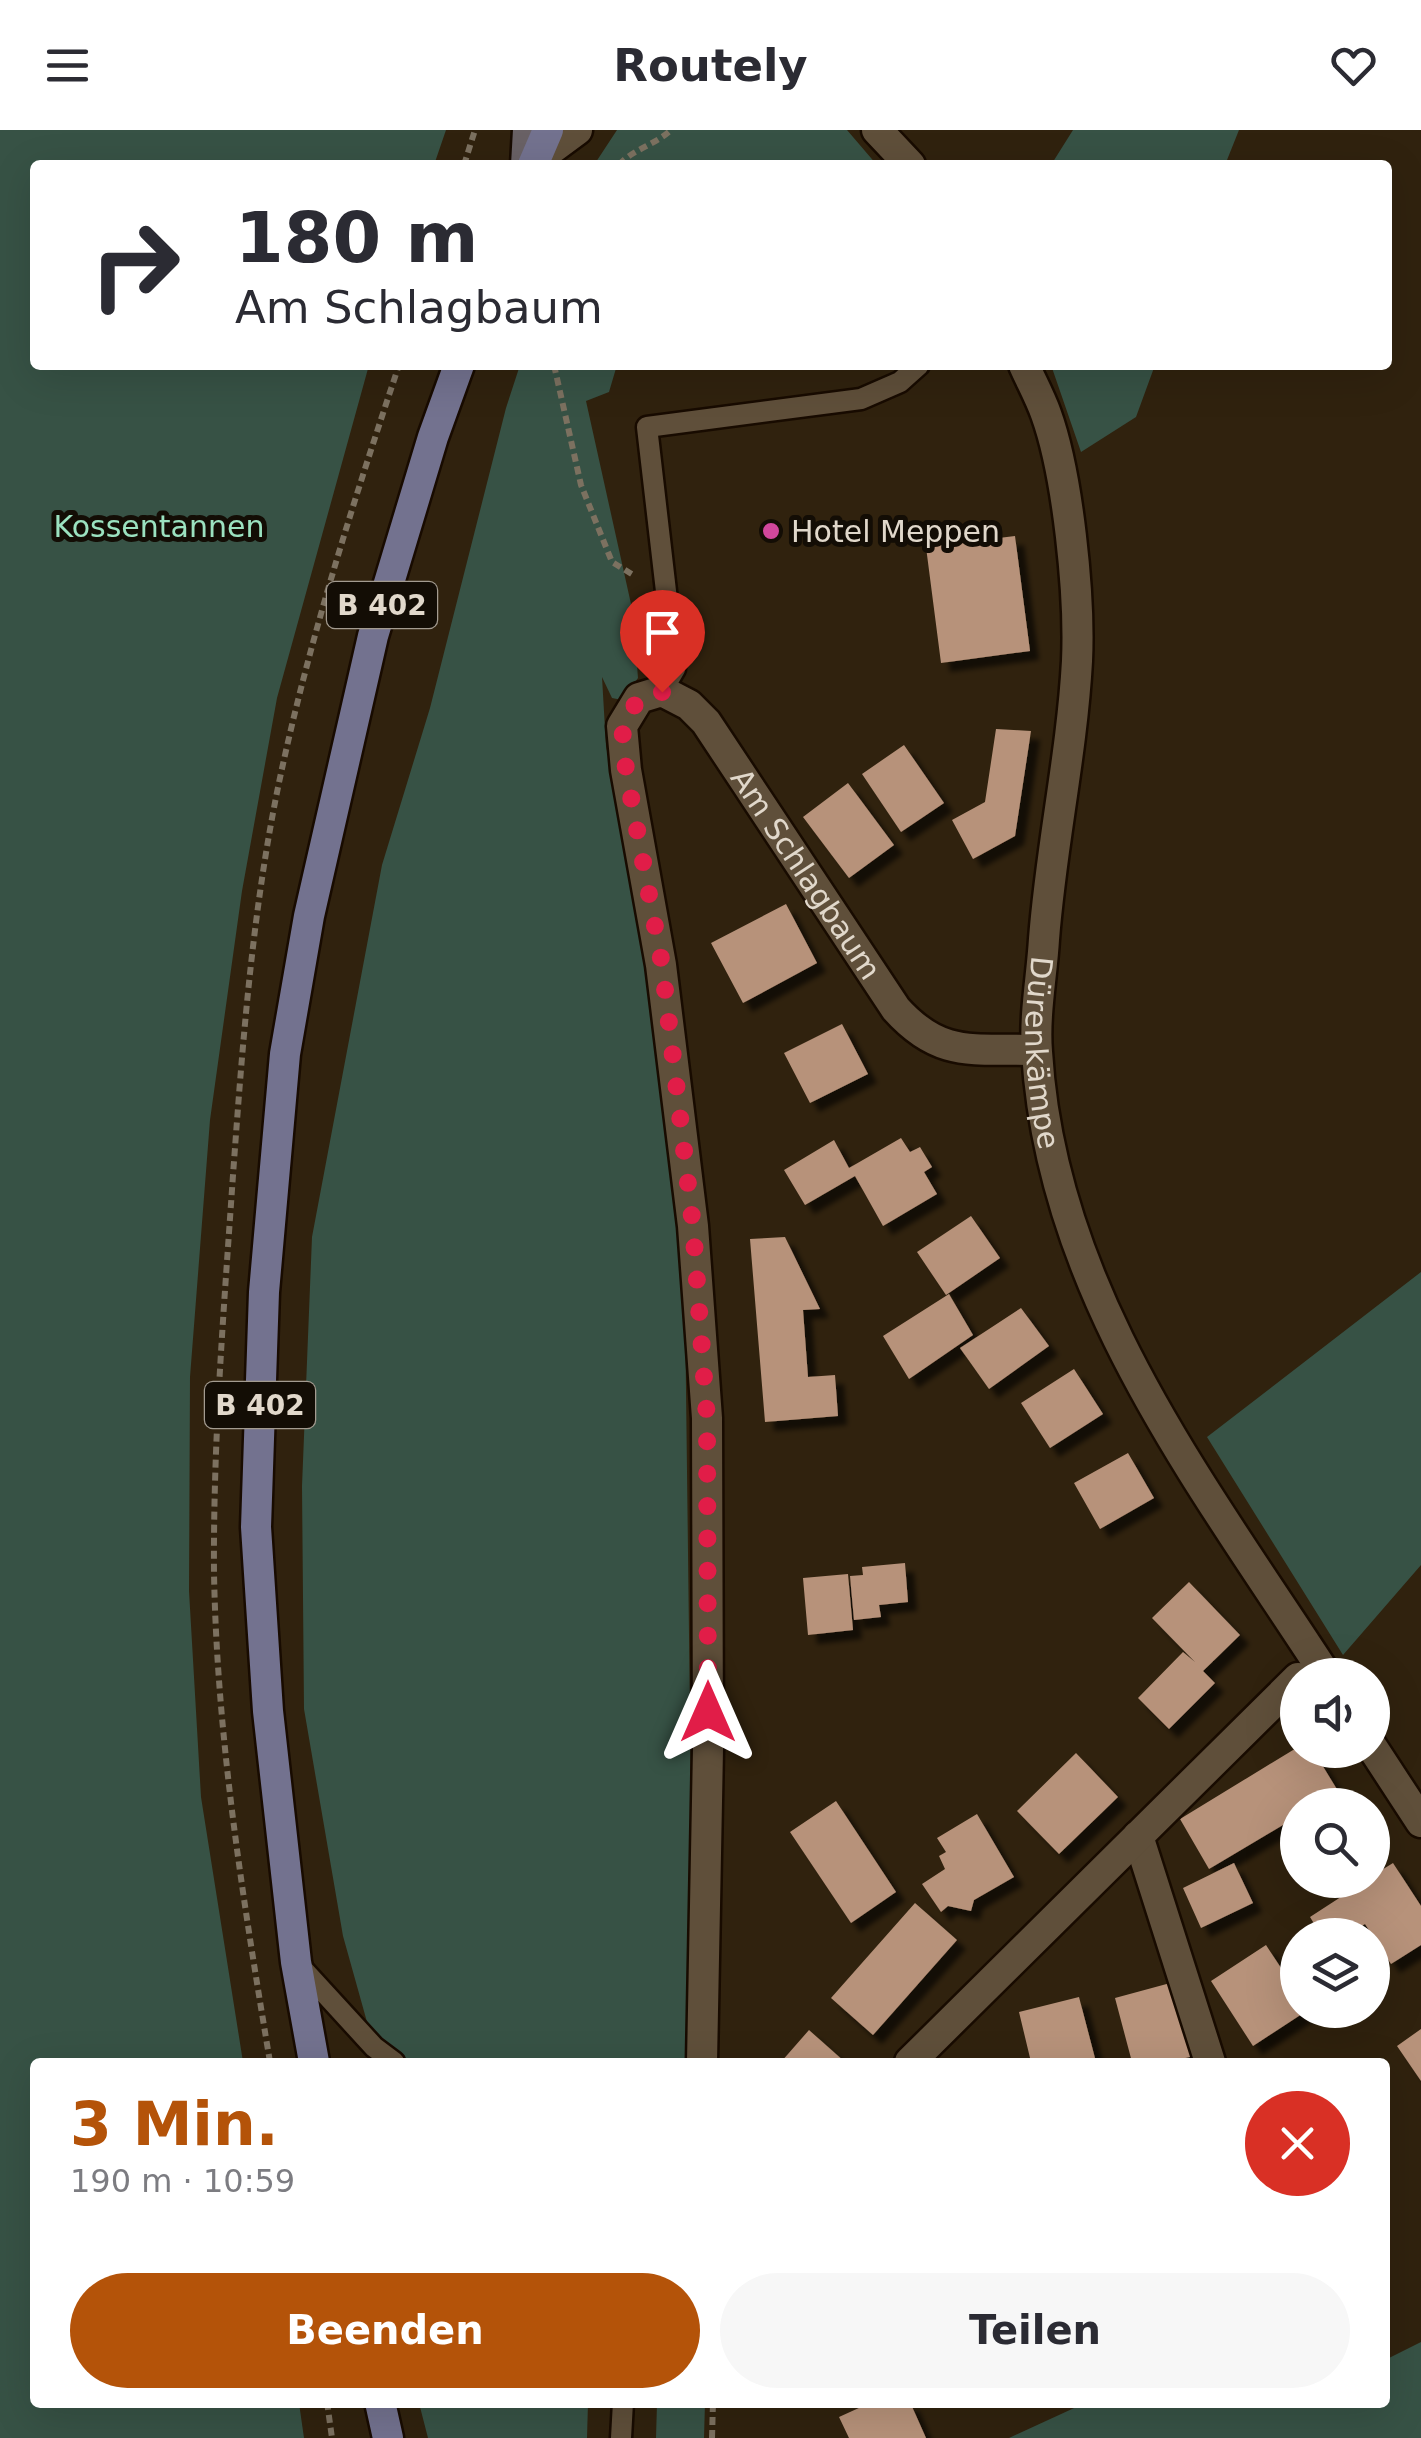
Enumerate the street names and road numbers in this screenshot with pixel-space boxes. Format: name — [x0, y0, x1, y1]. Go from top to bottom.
road number: B 402 — [327, 582, 437, 628]
street label: Am Schlagbaum — [724, 762, 889, 986]
street label: Dürenkämpe — [1019, 955, 1067, 1152]
road number: B 402 — [205, 1382, 315, 1428]

